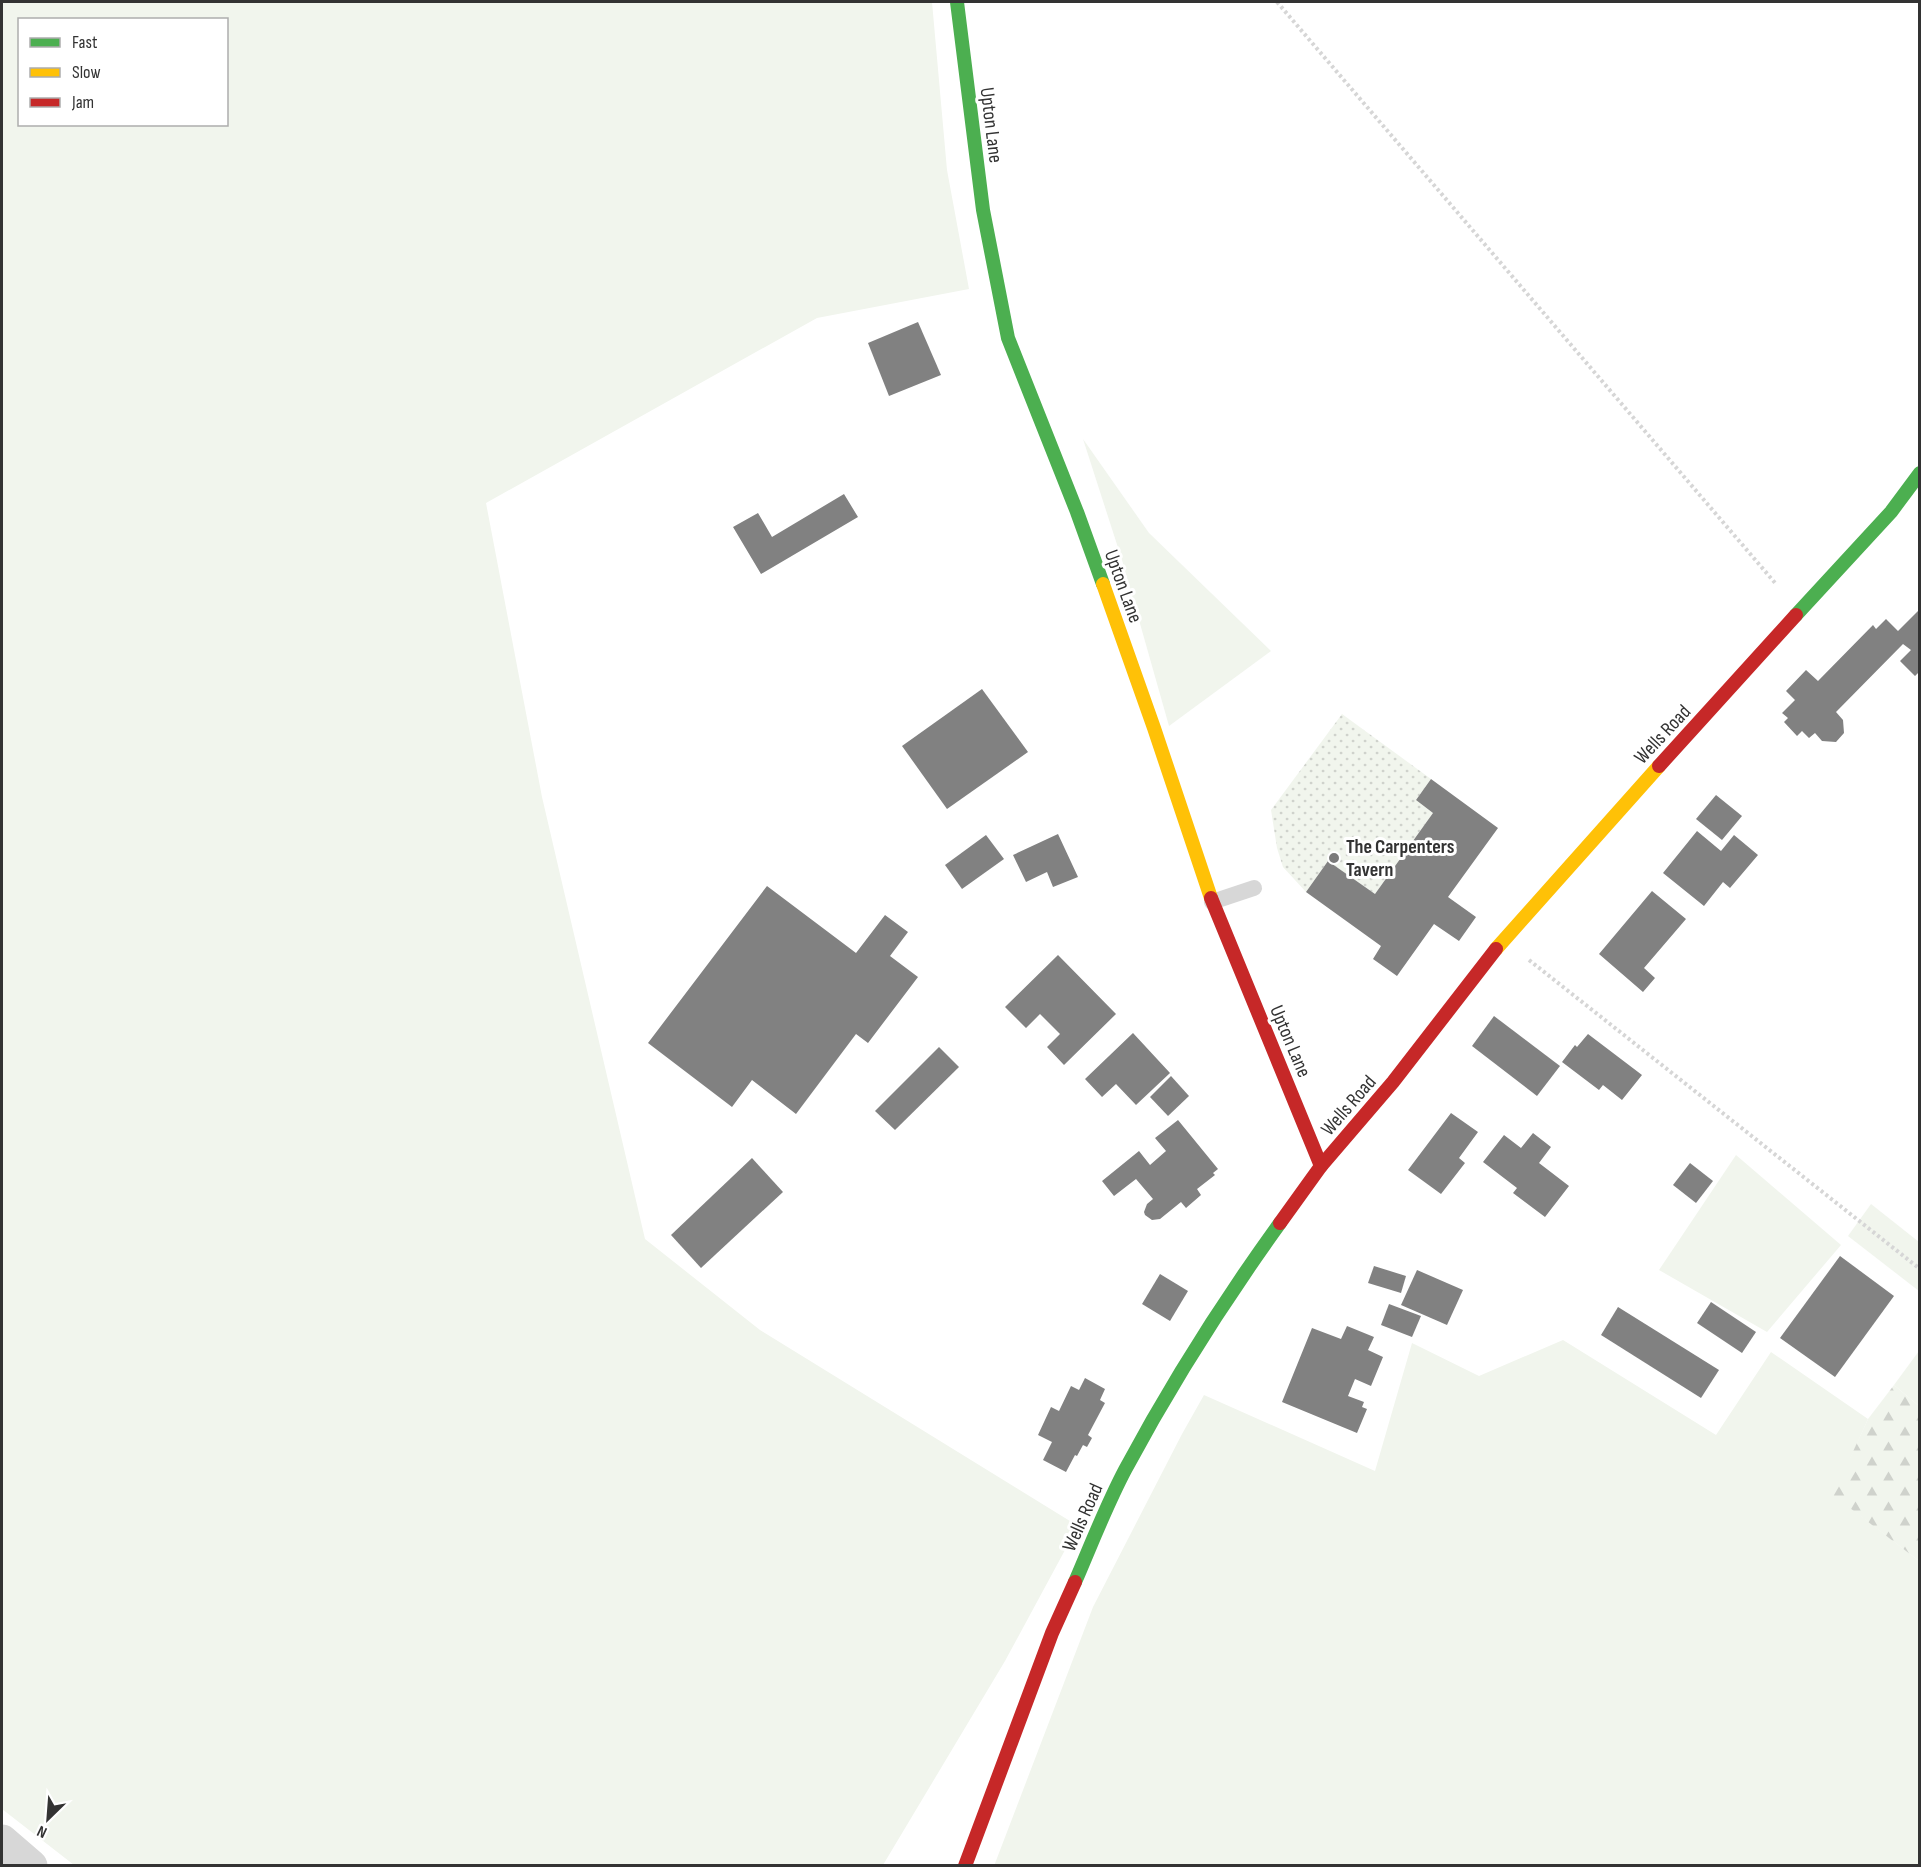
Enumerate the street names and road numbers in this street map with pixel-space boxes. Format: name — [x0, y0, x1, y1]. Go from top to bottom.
street label: Upton Lane — [974, 86, 1008, 164]
street label: Upton Lane — [1099, 547, 1147, 626]
street label: Wells Road — [1629, 700, 1696, 769]
street label: Upton Lane — [1264, 1002, 1316, 1081]
street label: Wells Road — [1316, 1071, 1381, 1141]
street label: Wells Road — [1057, 1480, 1108, 1555]

